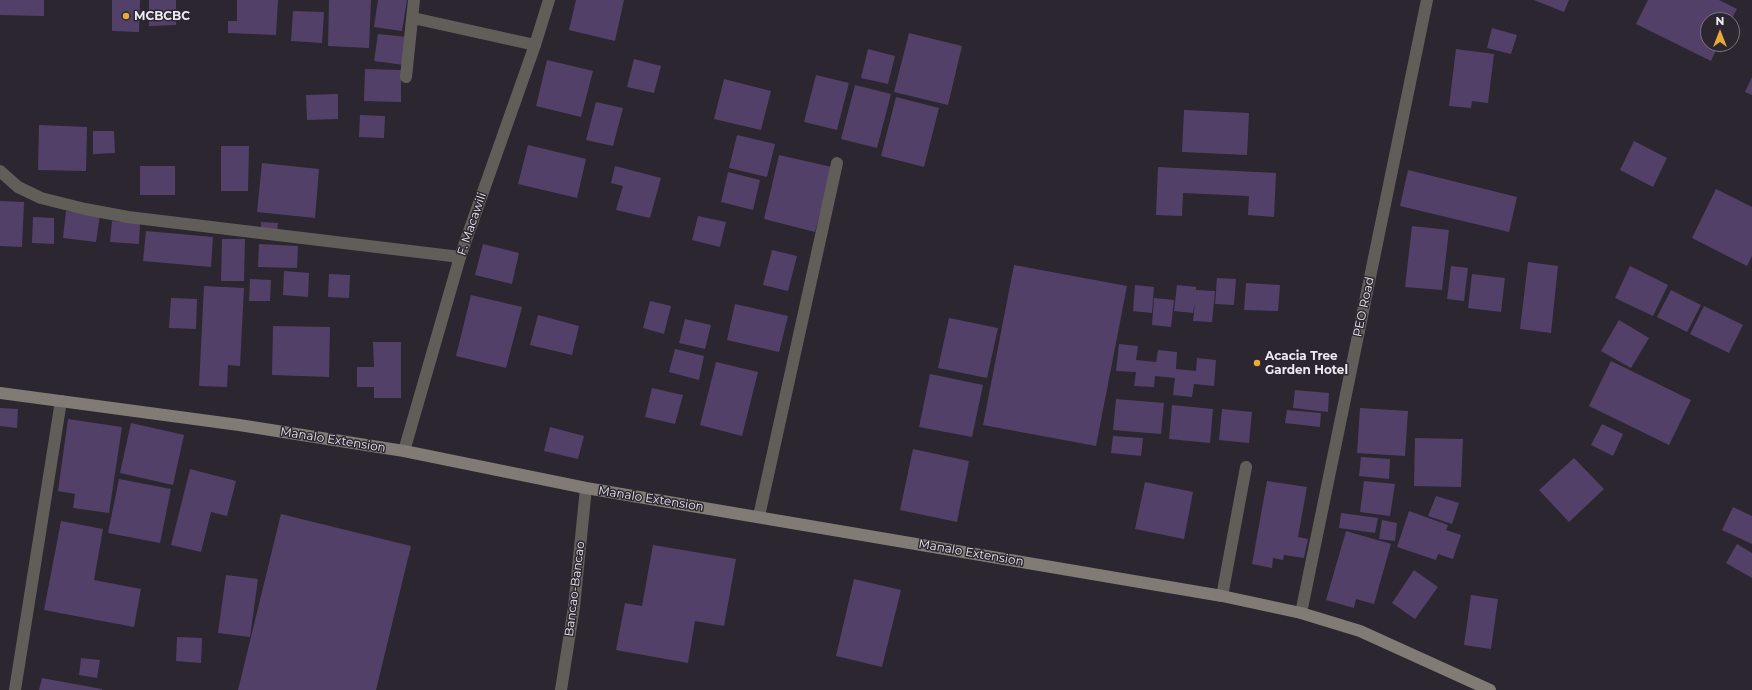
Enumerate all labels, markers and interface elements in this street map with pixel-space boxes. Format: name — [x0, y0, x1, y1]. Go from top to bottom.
place label: MCBCBC — [134, 9, 190, 23]
marker: MCBCBC — [121, 11, 131, 21]
north arrow — [1700, 12, 1740, 52]
text: N — [1716, 14, 1724, 28]
street label: F. Macawili — [455, 191, 489, 257]
street label: PEO Road — [1351, 276, 1377, 338]
place label: Acacia Tree Garden Hotel — [1265, 349, 1348, 377]
marker: Acacia Tree Garden Hotel — [1252, 358, 1262, 368]
street label: Manalo Extension — [279, 425, 387, 455]
street label: Manalo Extension — [597, 484, 705, 514]
street label: Manalo Extension — [917, 537, 1025, 569]
street label: Bancao-Bancao — [562, 541, 588, 637]

